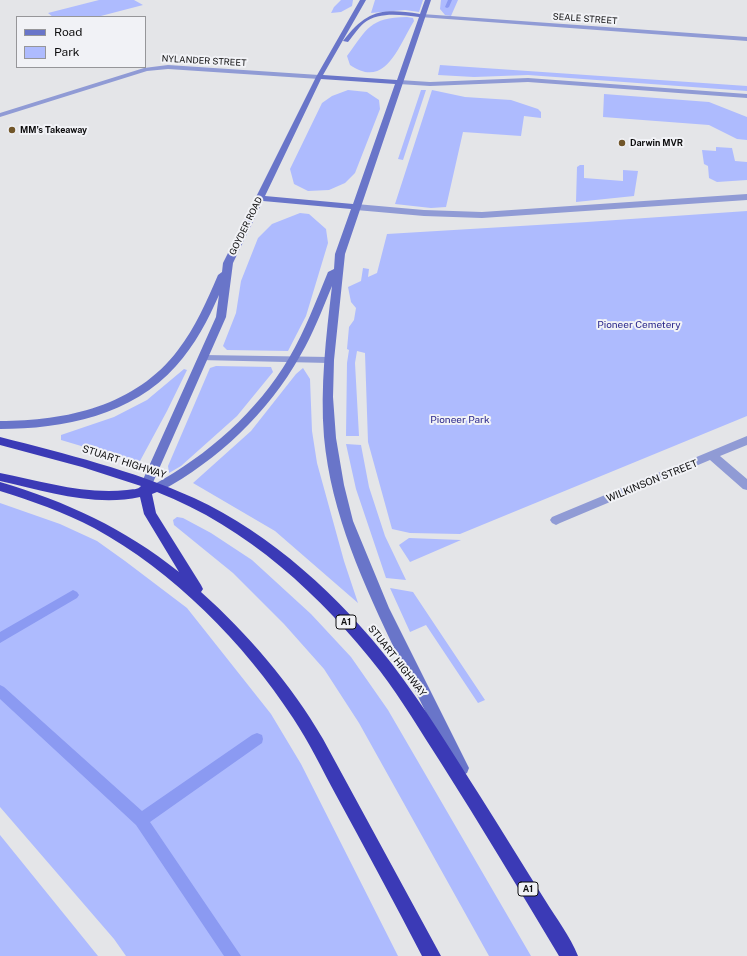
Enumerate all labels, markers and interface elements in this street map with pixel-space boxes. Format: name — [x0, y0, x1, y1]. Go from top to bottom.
street label: SEALE STREET — [552, 11, 618, 27]
legend — [16, 16, 146, 68]
text: Road — [54, 25, 82, 39]
text: Park — [54, 45, 80, 59]
street label: NYLANDER STREET — [161, 53, 247, 69]
marker: MM’s Takeaway — [7, 125, 17, 135]
place label: MM’s Takeaway — [20, 125, 87, 135]
marker: Darwin MVR — [617, 138, 627, 148]
place label: Darwin MVR — [630, 138, 683, 148]
street label: GOYDER ROAD — [227, 195, 265, 257]
park label: Pioneer Cemetery — [597, 319, 681, 331]
park label: Pioneer Park — [430, 414, 490, 426]
street label: STUART HIGHWAY — [81, 443, 167, 481]
street label: WILKINSON STREET — [605, 457, 699, 505]
road number: A1 — [336, 615, 356, 629]
street label: STUART HIGHWAY — [365, 623, 429, 699]
road number: A1 — [518, 882, 538, 896]

